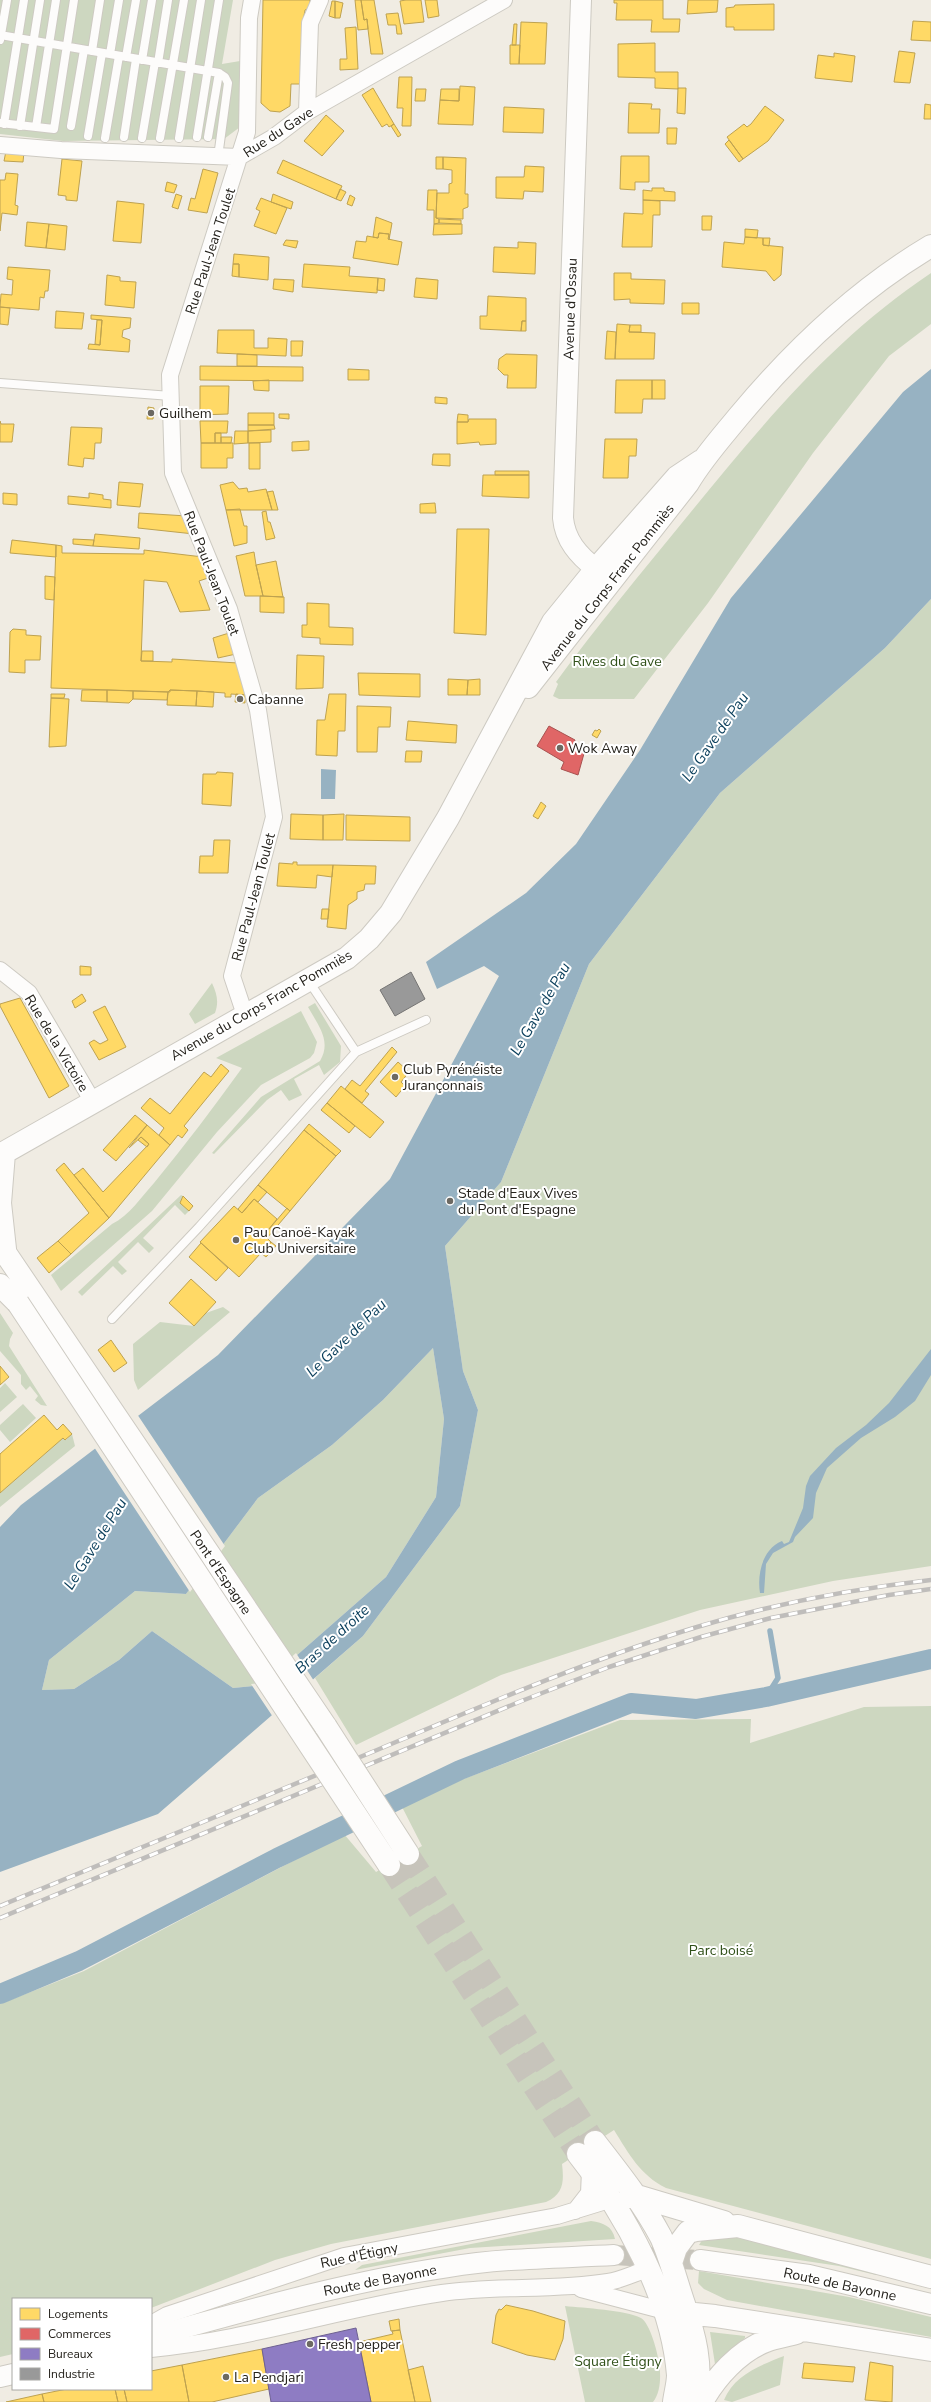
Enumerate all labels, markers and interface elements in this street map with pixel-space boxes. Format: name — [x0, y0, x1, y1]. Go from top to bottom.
street label: Rue du Gave — [240, 103, 317, 162]
street label: Rue Paul-Jean Toulet — [181, 185, 240, 317]
street label: Avenue d'Ossau — [559, 258, 582, 360]
place label: Guilhem — [159, 404, 212, 423]
marker: Guilhem — [146, 408, 156, 418]
street label: Avenue du Corps Franc Pommiès — [536, 500, 679, 675]
street label: Rue Paul-Jean Toulet — [179, 508, 244, 638]
park label: Rives du Gave — [572, 652, 662, 671]
water label: Le Gave de Pau — [677, 689, 753, 785]
place label: Cabanne — [248, 690, 304, 709]
marker: Cabanne — [235, 694, 245, 704]
place label: Wok Away — [568, 739, 638, 758]
marker: Wok Away — [555, 743, 565, 753]
street label: Rue Paul-Jean Toulet — [227, 831, 280, 963]
street label: Avenue du Corps Franc Pommiès — [167, 945, 356, 1065]
water label: Le Gave de Pau — [505, 959, 575, 1059]
street label: Rue de la Victoire — [20, 991, 93, 1095]
place label: Club Pyrénéiste Jurançonnais — [402, 1060, 502, 1095]
marker: Club Pyrénéiste Jurançonnais — [390, 1072, 400, 1082]
place label: Stade d'Eaux Vives du Pont d'Espagne — [458, 1184, 578, 1219]
marker: Stade d'Eaux Vives du Pont d'Espagne — [445, 1196, 455, 1206]
place label: Pau Canoë-Kayak Club Universitaire — [244, 1223, 356, 1258]
marker: Pau Canoë-Kayak Club Universitaire — [231, 1235, 241, 1245]
water label: Le Gave de Pau — [302, 1295, 390, 1381]
water label: Le Gave de Pau — [59, 1495, 131, 1593]
street label: Pont d'Espagne — [185, 1526, 256, 1618]
water label: Bras de droite — [290, 1600, 374, 1678]
park label: Parc boisé — [689, 1941, 753, 1960]
street label: Rue d'Étigny — [318, 2238, 401, 2273]
street label: Route de Bayonne — [322, 2260, 438, 2301]
street label: Route de Bayonne — [782, 2263, 898, 2306]
legend — [12, 2298, 152, 2390]
text: Logements — [48, 2306, 108, 2322]
text: Commerces — [48, 2326, 111, 2342]
place label: Fresh pepper — [318, 2335, 401, 2354]
marker: Fresh pepper — [305, 2339, 315, 2349]
text: Bureaux — [48, 2346, 94, 2362]
park label: Square Étigny — [574, 2352, 663, 2371]
text: Industrie — [48, 2366, 95, 2382]
place label: La Pendjari — [234, 2368, 304, 2387]
marker: La Pendjari — [221, 2372, 231, 2382]

